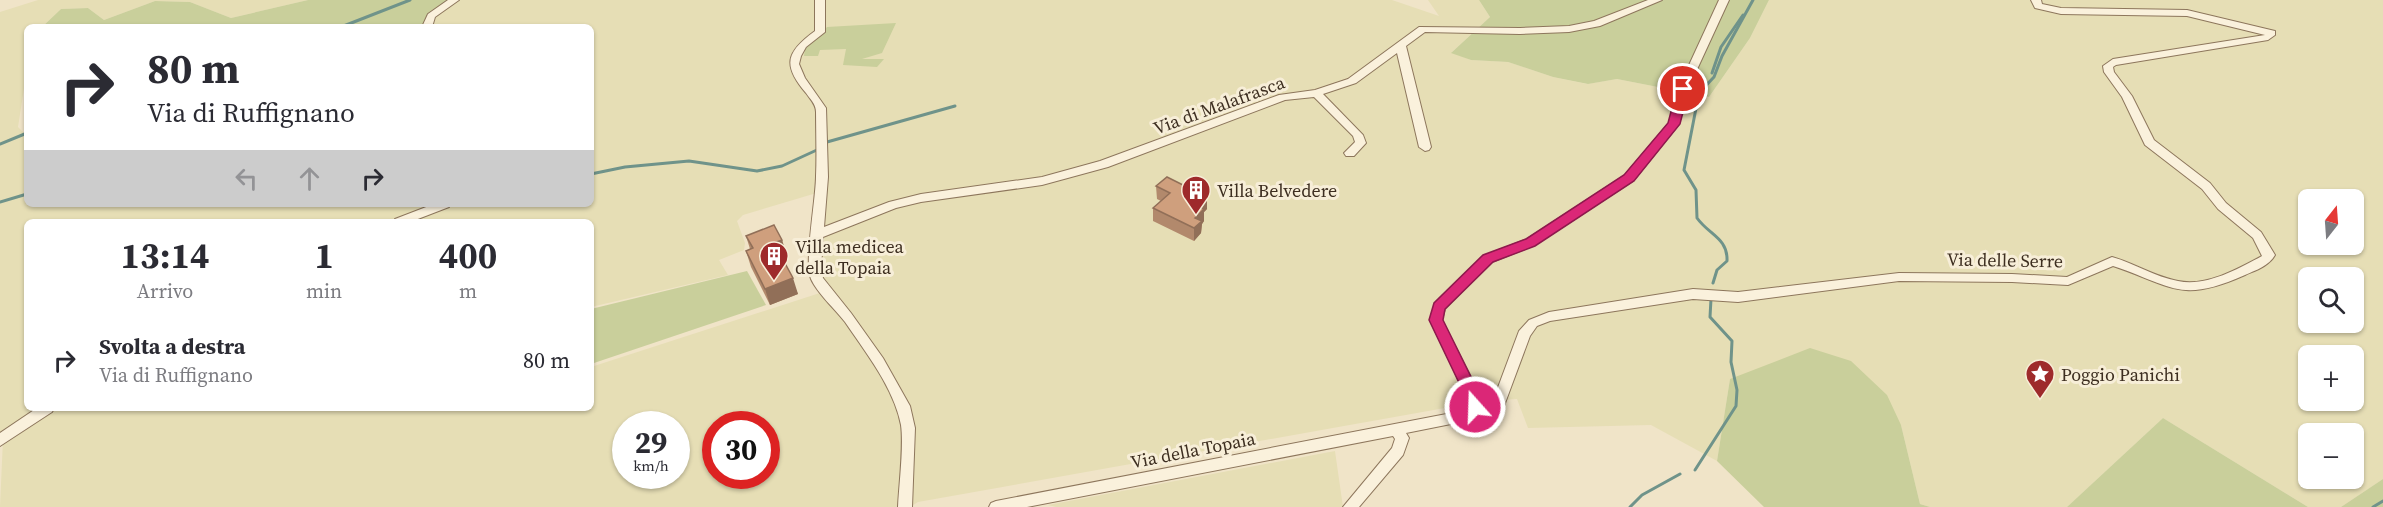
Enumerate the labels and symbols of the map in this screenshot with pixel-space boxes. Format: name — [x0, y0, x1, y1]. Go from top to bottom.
pin — [1657, 63, 1708, 114]
street label: Via di Malafrasca — [1150, 69, 1289, 140]
building icon: Villa Belvedere — [1180, 174, 1212, 216]
place label: Villa Belvedere — [1217, 178, 1337, 203]
north arrow — [2298, 189, 2364, 255]
place label: Villa medicea della Topaia — [795, 234, 905, 280]
building icon: Villa medicea della Topaia — [758, 240, 790, 282]
street label: Via delle Serre — [1947, 246, 2063, 274]
place icon: Poggio Panichi — [2024, 358, 2056, 400]
place label: Poggio Panichi — [2061, 362, 2180, 387]
position arrow — [1443, 375, 1507, 439]
speed limit sign: 30 — [702, 411, 780, 489]
street label: Via della Topaia — [1128, 425, 1258, 474]

